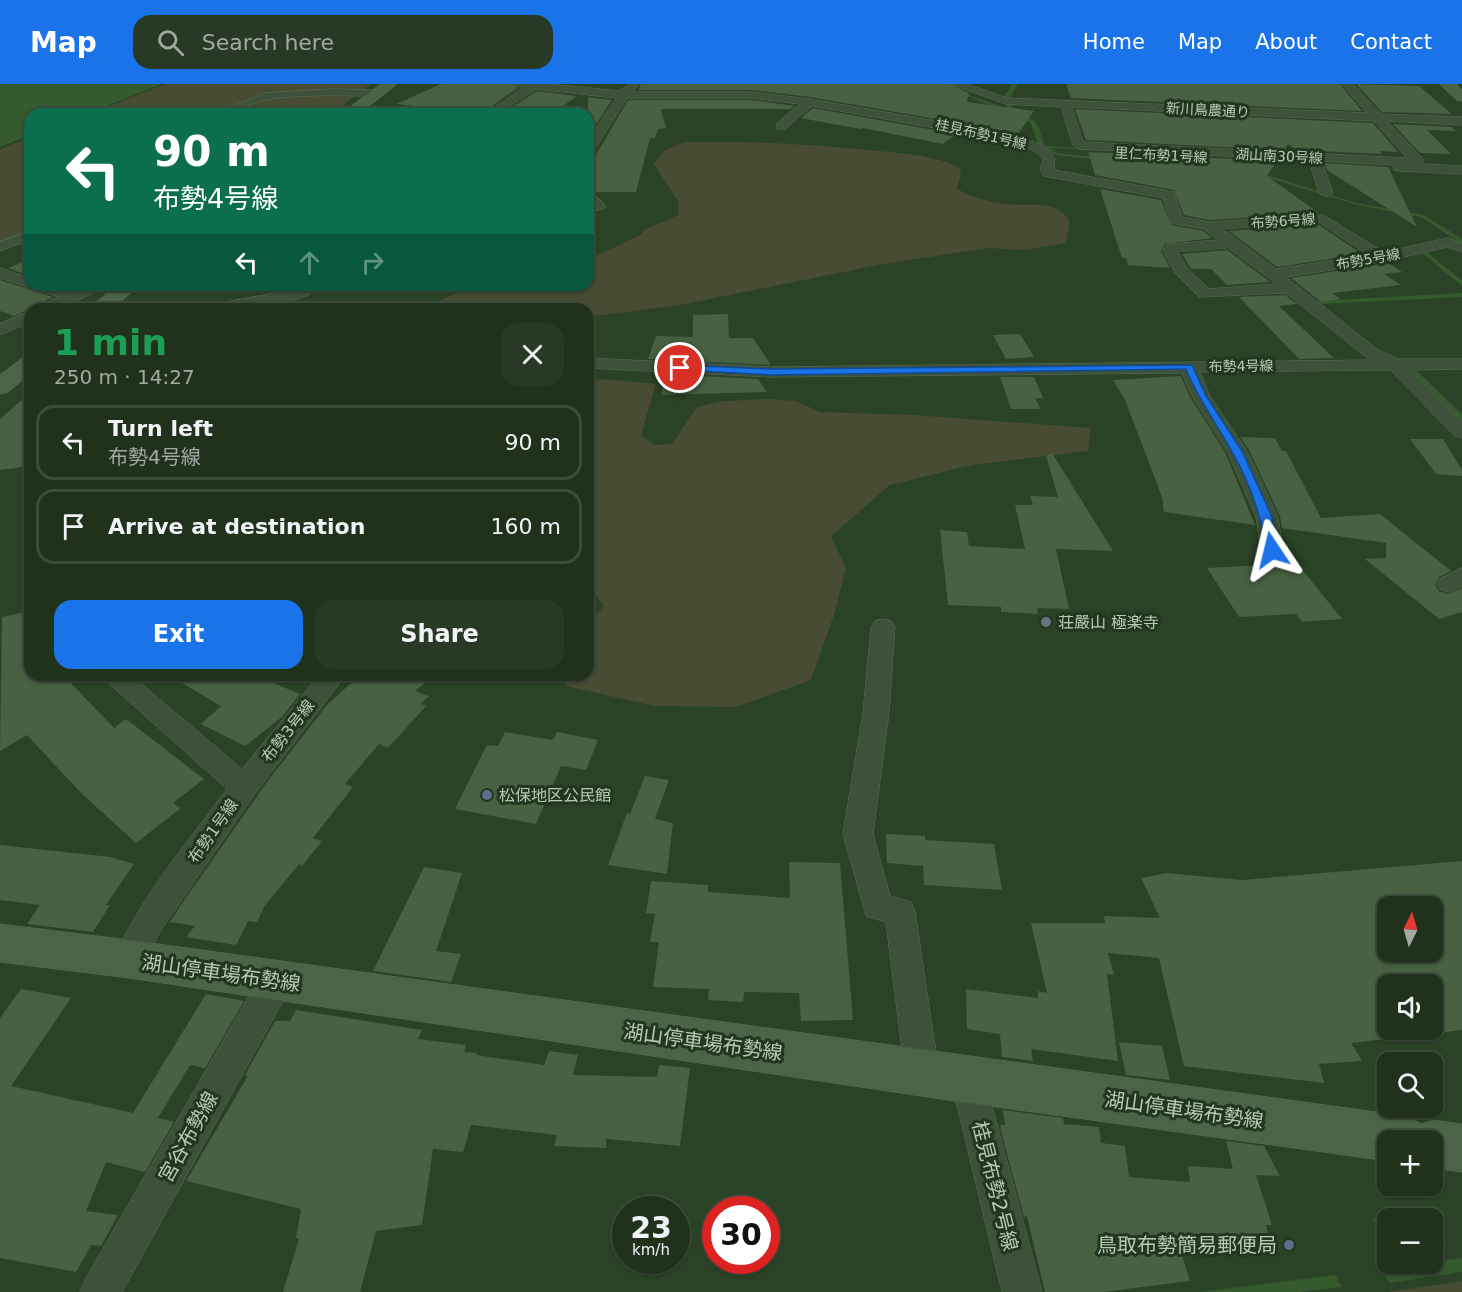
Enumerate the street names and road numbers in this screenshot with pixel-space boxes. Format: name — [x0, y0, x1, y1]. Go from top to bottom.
street label: 新川鳥農通り — [1166, 100, 1250, 120]
street label: 桂見布勢1号線 — [934, 116, 1028, 152]
street label: 里仁布勢1号線 — [1114, 145, 1208, 165]
street label: 湖山南30号線 — [1235, 146, 1323, 166]
street label: 布勢6号線 — [1250, 211, 1316, 231]
street label: 布勢5号線 — [1335, 245, 1401, 273]
street label: 布勢4号線 — [1208, 357, 1274, 375]
street label: 布勢3号線 — [258, 696, 318, 766]
street label: 布勢1号線 — [184, 795, 242, 867]
street label: 湖山停車場布勢線 — [140, 950, 302, 996]
street label: 湖山停車場布勢線 — [622, 1019, 784, 1065]
street label: 宮谷布勢線 — [153, 1087, 223, 1187]
street label: 湖山停車場布勢線 — [1103, 1087, 1265, 1133]
street label: 桂見布勢2号線 — [967, 1119, 1023, 1253]

